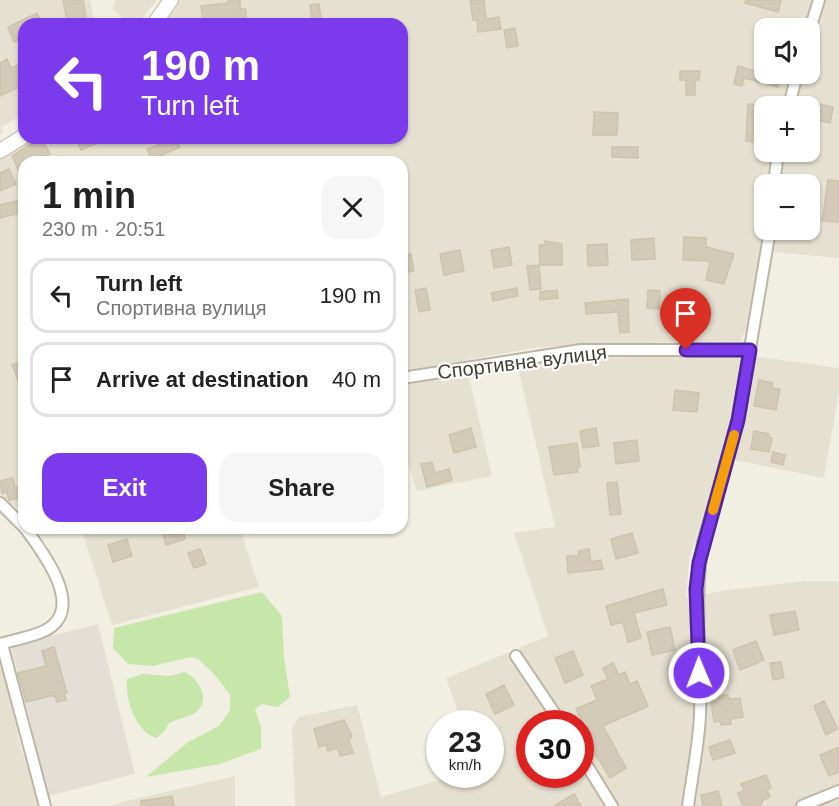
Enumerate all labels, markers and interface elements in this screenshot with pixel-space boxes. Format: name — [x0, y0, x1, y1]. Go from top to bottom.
map controls — [754, 18, 820, 240]
button: sound — [754, 18, 820, 84]
icon: left — [42, 42, 120, 120]
text: 190 m — [141, 42, 260, 89]
text: Turn left — [141, 91, 239, 121]
button: + — [754, 96, 820, 162]
button: − — [754, 174, 820, 240]
text: 1 min — [42, 175, 136, 216]
button: close — [321, 176, 384, 239]
text: 230 m · 20:51 — [42, 218, 165, 240]
text: Turn left — [96, 271, 182, 296]
icon: left — [45, 279, 78, 312]
text: 190 m — [320, 283, 381, 308]
pin — [660, 288, 711, 350]
text: Спортивна вулиця — [96, 297, 267, 319]
icon: arrive — [669, 297, 702, 330]
street label: Спортивна вулиця — [436, 341, 608, 383]
icon: arrive — [45, 363, 78, 396]
text: Arrive at destination — [96, 367, 309, 392]
text: 40 m — [332, 367, 381, 392]
button: Exit — [42, 453, 207, 522]
button: Share — [219, 453, 384, 522]
position arrow — [667, 641, 731, 705]
speed limit sign: 30 — [516, 710, 594, 788]
text: 23 — [448, 725, 482, 758]
text: km/h — [449, 756, 481, 773]

